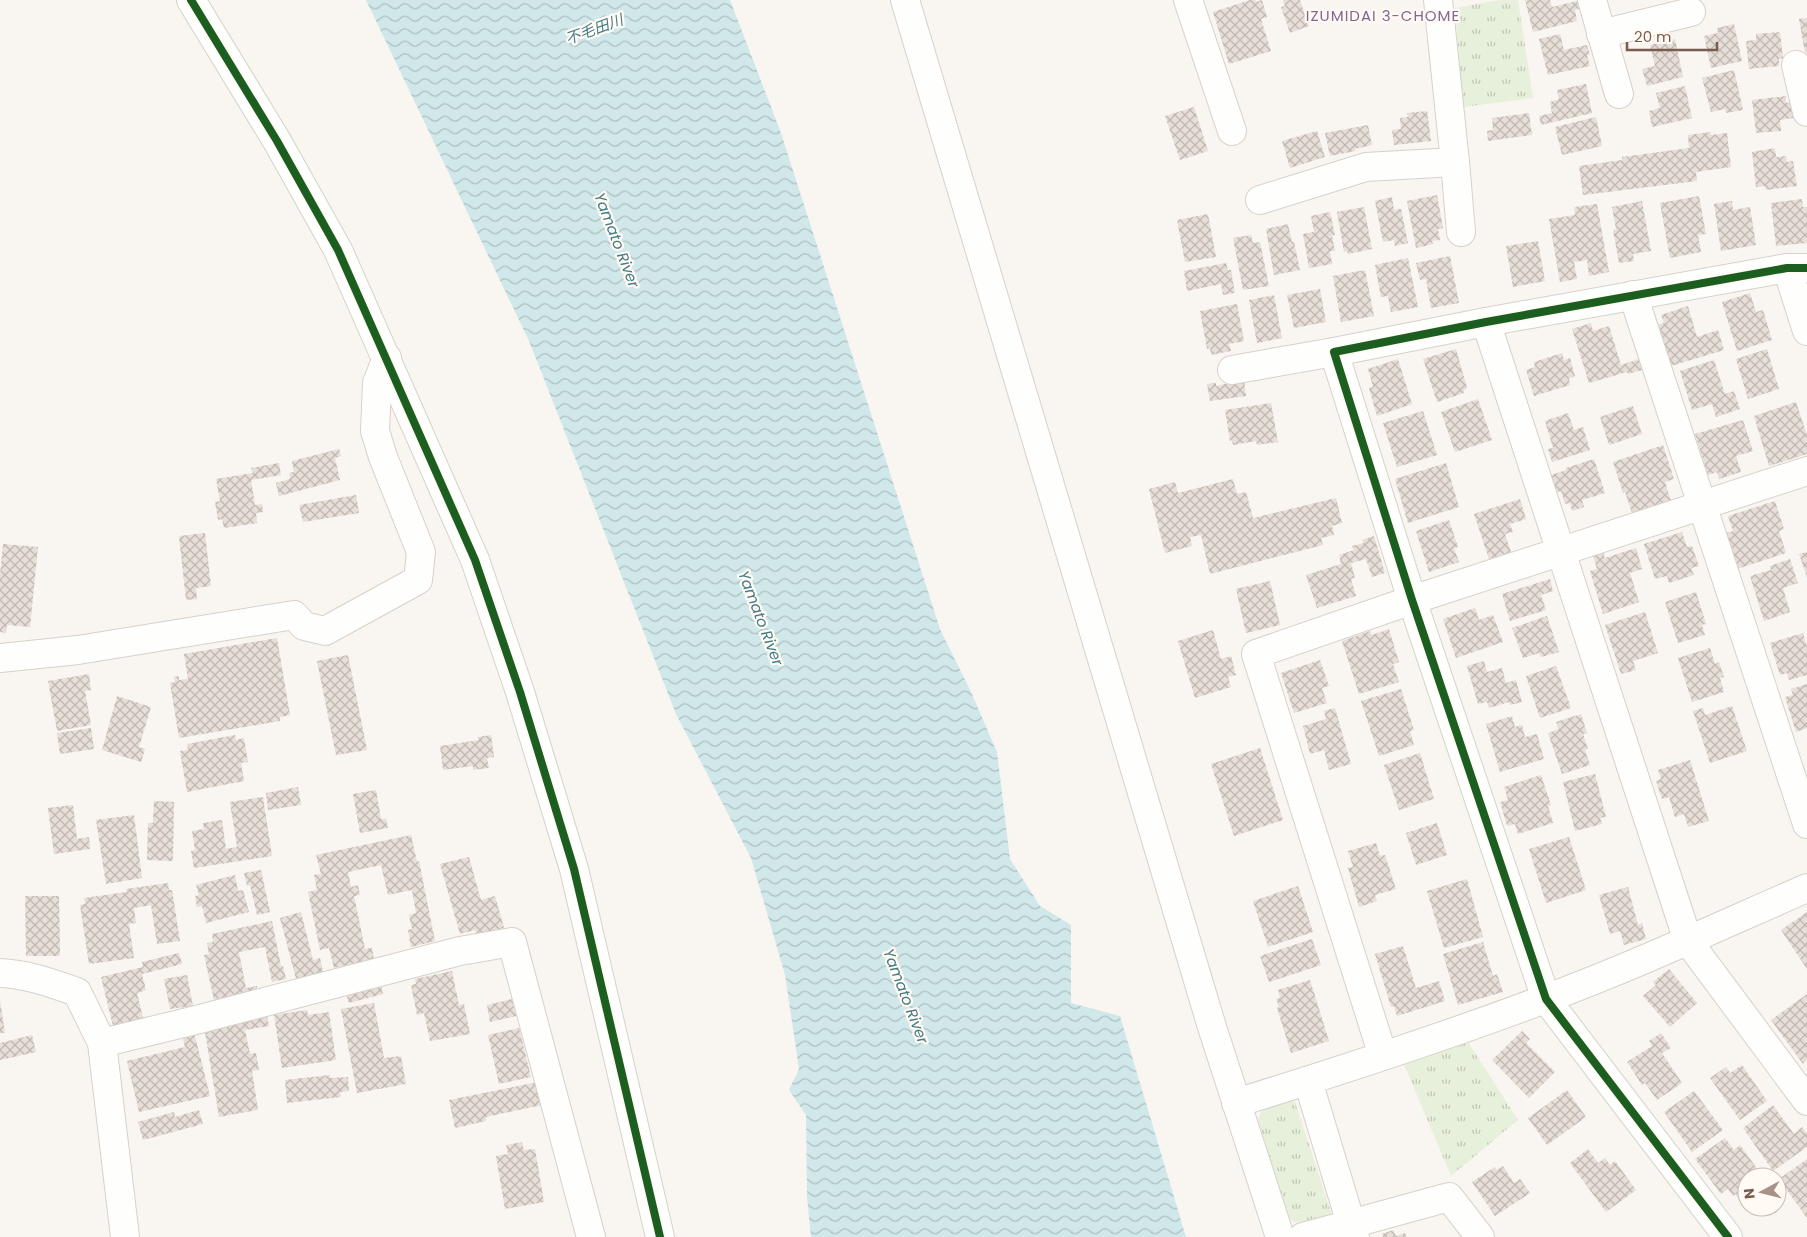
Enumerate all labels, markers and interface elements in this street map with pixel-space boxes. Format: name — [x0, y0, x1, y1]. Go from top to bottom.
district label: IZUMIDAI 3-CHOME — [1306, 5, 1460, 26]
water label: 不毛田川 — [562, 8, 628, 49]
scale bar — [1627, 20, 1717, 52]
text: 20 m — [1634, 26, 1672, 47]
water label: Yamato River — [589, 189, 645, 291]
water label: Yamato River — [733, 567, 789, 669]
water label: Yamato River — [878, 945, 934, 1047]
north arrow — [1737, 1167, 1787, 1217]
text: N — [1739, 1187, 1760, 1200]

